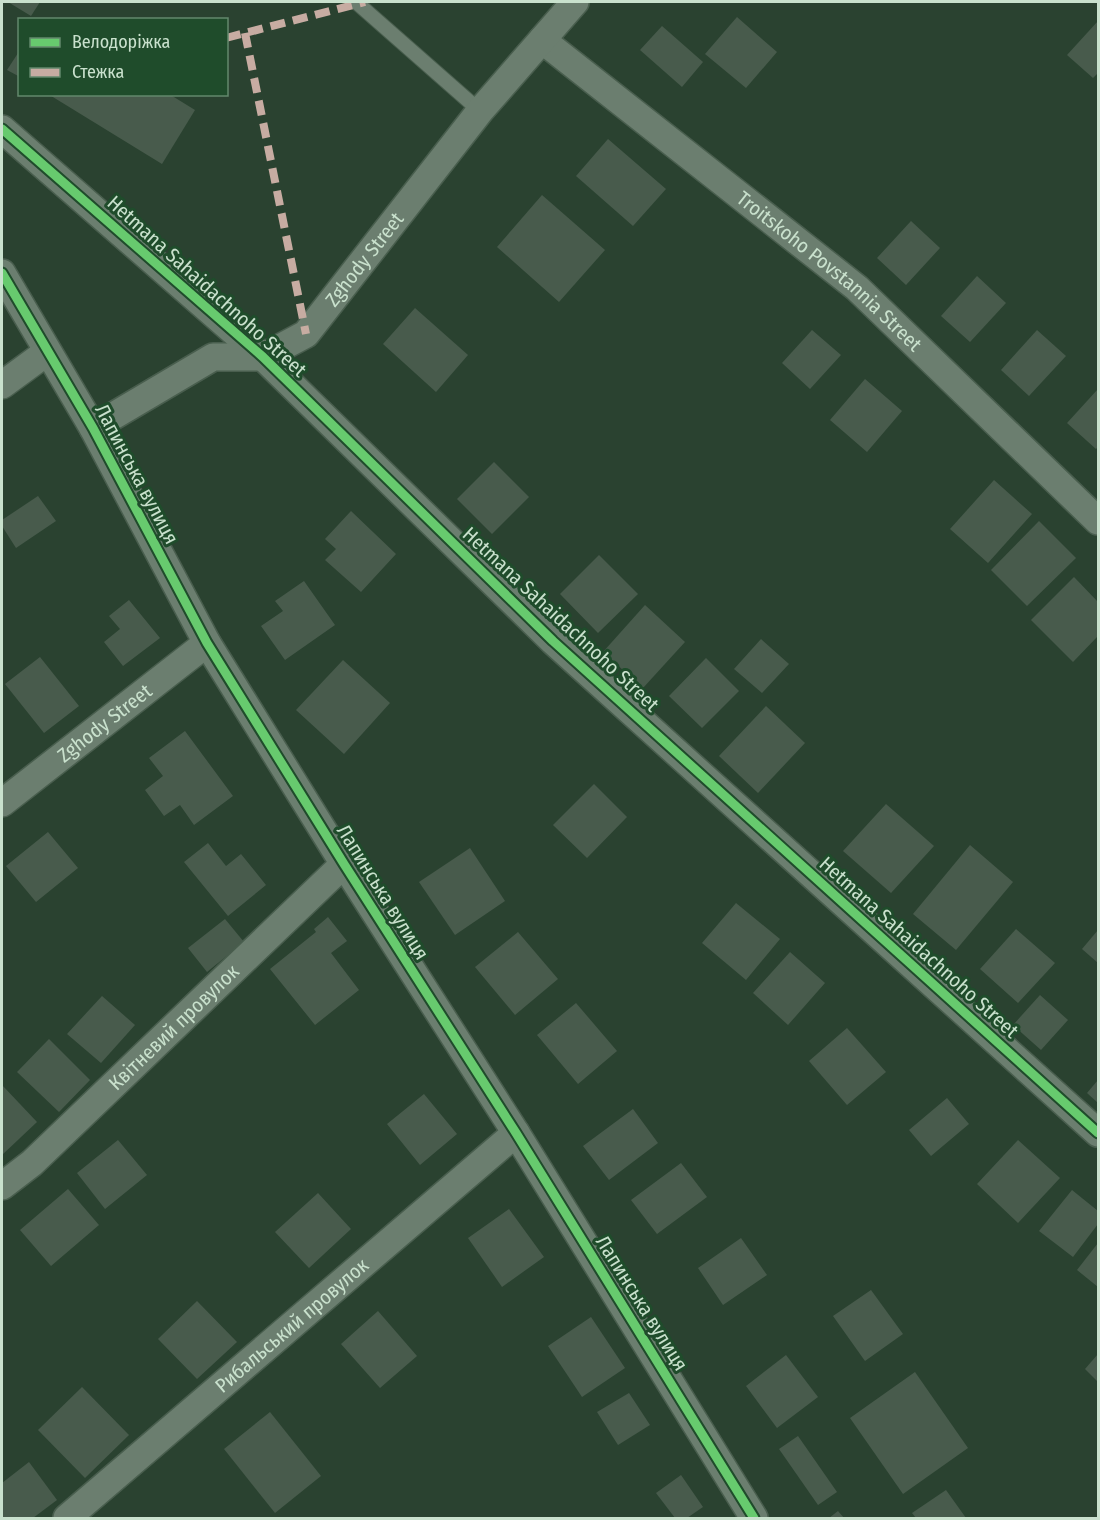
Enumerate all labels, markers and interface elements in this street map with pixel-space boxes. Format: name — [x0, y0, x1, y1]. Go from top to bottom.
legend — [18, 18, 228, 96]
text: Велодоріжка — [72, 31, 170, 53]
text: Стежка — [72, 61, 125, 83]
street label: Troitskoho Povstannia Street — [732, 186, 927, 356]
street label: Hetmana Sahaidachnoho Street — [103, 190, 312, 382]
street label: Zghody Street — [320, 207, 409, 311]
street label: Лапинська вулиця — [90, 400, 184, 548]
street label: Hetmana Sahaidachnoho Street — [458, 522, 664, 717]
street label: Zghody Street — [53, 679, 157, 767]
street label: Лапинська вулиця — [332, 820, 434, 964]
street label: Hetmana Sahaidachnoho Street — [815, 851, 1024, 1043]
street label: Квітневий провулок — [104, 959, 244, 1095]
street label: Лапинська вулиця — [591, 1231, 693, 1375]
street label: Рибальський провулок — [210, 1253, 374, 1398]

